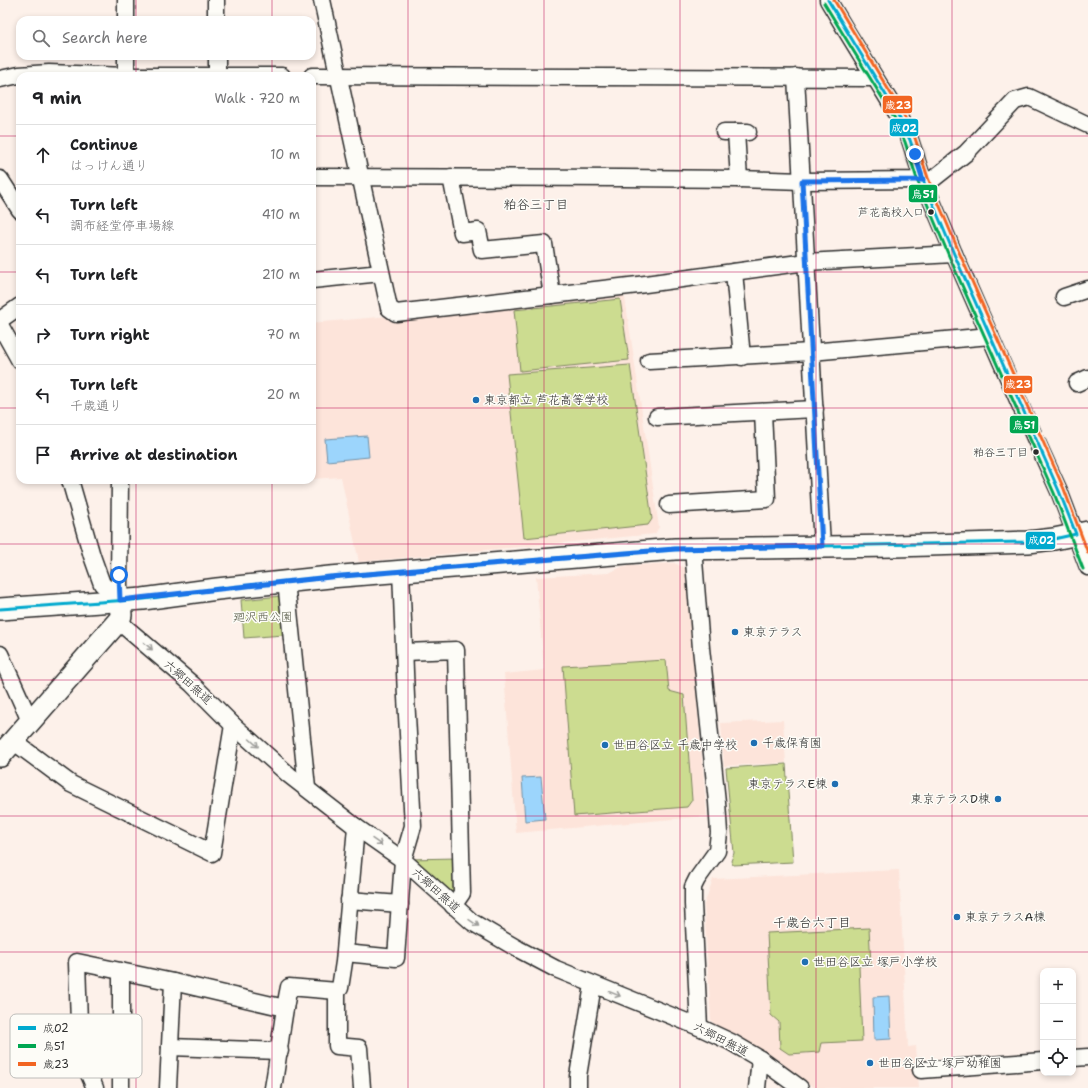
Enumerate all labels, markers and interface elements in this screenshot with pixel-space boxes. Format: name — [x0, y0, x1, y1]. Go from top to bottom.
search box — [16, 16, 316, 60]
icon: search — [30, 27, 52, 49]
text: Search here — [62, 28, 148, 48]
text: 9 min — [32, 87, 82, 109]
text: Walk · 720 m — [215, 90, 300, 107]
line badge: 歳23 — [882, 95, 913, 114]
text: 歳23 — [885, 98, 911, 113]
line badge: 成02 — [889, 118, 919, 137]
text: 成02 — [891, 121, 917, 136]
text: Continue — [70, 135, 138, 155]
icon: ahead — [32, 144, 54, 166]
route end — [906, 145, 924, 163]
text: 10 m — [270, 146, 300, 163]
text: はっけん通り — [70, 157, 148, 174]
line badge: 烏51 — [908, 184, 938, 203]
text: 烏51 — [912, 187, 934, 202]
text: Turn left — [70, 195, 138, 215]
district label: 粕谷三丁目 — [503, 196, 569, 213]
icon: left — [32, 204, 54, 226]
place label: 芦花高校入口 — [858, 205, 924, 220]
text: 410 m — [262, 206, 300, 223]
marker: 芦花高校入口 — [926, 207, 936, 217]
text: 調布経堂停車場線 — [70, 217, 174, 234]
icon: left — [32, 264, 54, 286]
text: Turn left — [70, 265, 138, 285]
text: 210 m — [262, 266, 300, 283]
icon: right — [32, 324, 54, 346]
text: Turn right — [70, 325, 150, 345]
text: 70 m — [266, 326, 300, 343]
text: Turn left — [70, 375, 138, 395]
line badge: 歳23 — [1003, 375, 1033, 394]
text: 歳23 — [1005, 377, 1031, 392]
icon: left — [32, 384, 54, 406]
text: 20 m — [267, 386, 300, 403]
place label: 東京都立 芦花高等学校 — [484, 392, 608, 408]
marker: 東京都立 芦花高等学校 — [471, 395, 481, 405]
text: 千歳通り — [70, 397, 122, 414]
line badge: 烏51 — [1009, 415, 1039, 434]
text: 烏51 — [1013, 418, 1035, 433]
icon: arrive — [32, 444, 54, 466]
text: Arrive at destination — [70, 445, 238, 465]
place label: 粕谷三丁目 — [973, 445, 1028, 460]
marker: 粕谷三丁目 — [1031, 447, 1041, 457]
line badge: 成02 — [1025, 531, 1056, 550]
text: 成02 — [1028, 533, 1054, 548]
route start — [110, 566, 128, 584]
park label: 廻沢西公園 — [233, 609, 293, 625]
place label: 東京テラス — [743, 624, 803, 640]
marker: 東京テラス — [730, 627, 740, 637]
one-way arrow — [142, 642, 153, 651]
street label: 六郷田無道 — [160, 656, 216, 708]
place label: 千歳保育園 — [762, 735, 822, 751]
place label: 世田谷区立 千歳中学校 — [613, 737, 737, 753]
marker: 千歳保育園 — [749, 738, 759, 748]
one-way arrow — [249, 739, 259, 748]
marker: 世田谷区立 千歳中学校 — [600, 740, 610, 750]
place label: 東京テラスE棟 — [748, 776, 827, 792]
marker: 東京テラスE棟 — [830, 779, 840, 789]
place label: 東京テラスD棟 — [911, 791, 990, 807]
marker: 東京テラスD棟 — [993, 794, 1003, 804]
one-way arrow — [371, 838, 382, 846]
street label: 六郷田無道 — [408, 864, 464, 916]
place label: 東京テラスA棟 — [965, 909, 1045, 925]
marker: 東京テラスA棟 — [952, 912, 962, 922]
district label: 千歳台六丁目 — [773, 914, 851, 931]
one-way arrow — [468, 919, 480, 927]
place label: 世田谷区立 塚戸小学校 — [813, 954, 937, 970]
marker: 世田谷区立 塚戸小学校 — [800, 957, 810, 967]
map controls — [1040, 968, 1076, 1076]
button: + — [1040, 968, 1076, 1004]
one-way arrow — [608, 990, 620, 998]
button: − — [1040, 1004, 1076, 1040]
legend — [10, 1014, 142, 1078]
street label: 六郷田無道 — [691, 1018, 751, 1060]
text: 成02 — [43, 1021, 69, 1036]
text: 烏51 — [43, 1039, 65, 1054]
button: locate — [1040, 1040, 1076, 1076]
place label: 世田谷区立 塚戸幼稚園 — [878, 1055, 1002, 1071]
text: 歳23 — [43, 1057, 69, 1072]
marker: 世田谷区立 塚戸幼稚園 — [865, 1058, 875, 1068]

